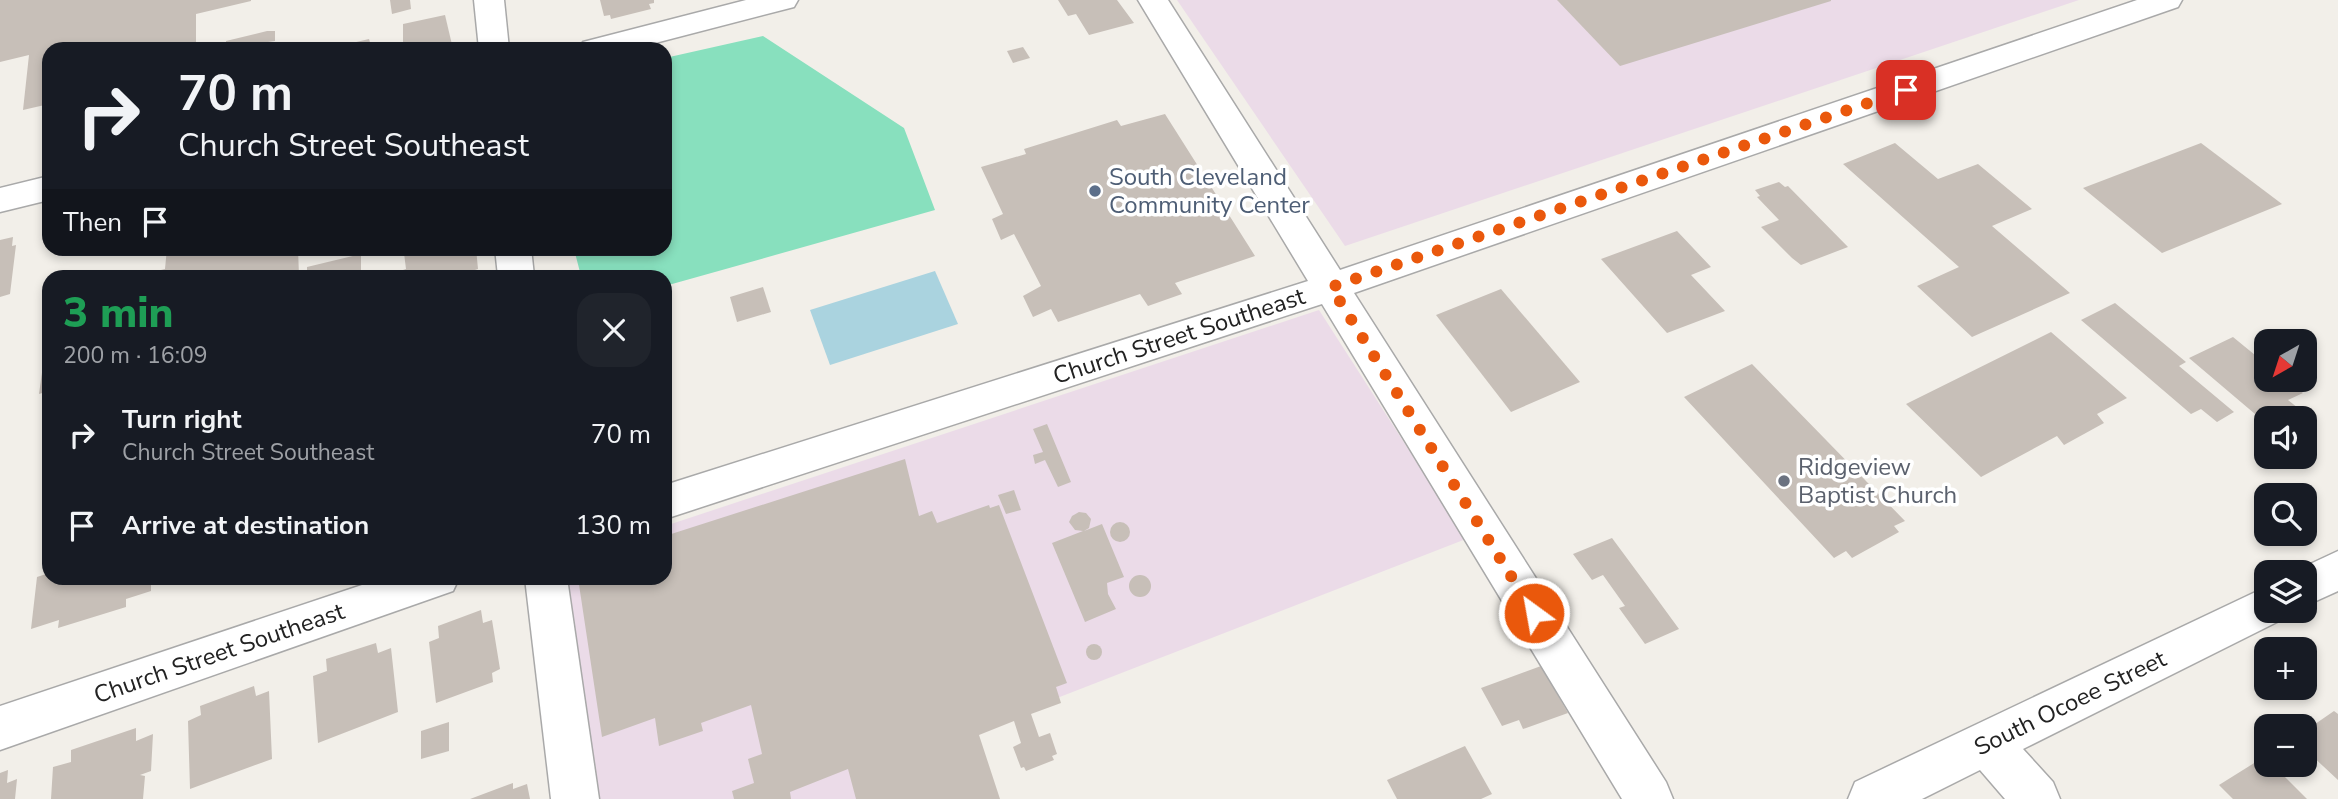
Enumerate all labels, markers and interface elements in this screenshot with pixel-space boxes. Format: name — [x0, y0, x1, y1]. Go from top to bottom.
text: 70 m — [178, 60, 293, 127]
pin — [1876, 60, 1936, 120]
icon: right — [63, 70, 154, 161]
icon: arrive — [1887, 71, 1925, 109]
text: Church Street Southeast — [178, 124, 529, 167]
place label: South Cleveland Community Center — [1109, 161, 1310, 221]
marker: South Cleveland Community Center — [1087, 183, 1103, 199]
icon: arrive — [136, 203, 174, 241]
text: Then — [63, 205, 122, 240]
street label: Church Street Southeast — [1049, 280, 1310, 392]
text: 3 min — [63, 285, 173, 342]
button: close — [577, 293, 651, 367]
north arrow — [2254, 329, 2317, 392]
map controls — [2254, 329, 2317, 777]
text: 200 m · 16:09 — [63, 340, 208, 371]
text: Turn right — [122, 402, 241, 437]
button: sound — [2254, 406, 2317, 469]
icon: right — [63, 416, 101, 454]
text: 70 m — [591, 417, 651, 452]
text: Church Street Southeast — [122, 437, 374, 468]
place label: Ridgeview Baptist Church — [1798, 451, 1957, 511]
marker: Ridgeview Baptist Church — [1776, 473, 1792, 489]
button: search — [2254, 483, 2317, 546]
icon: arrive — [63, 507, 101, 545]
text: Arrive at destination — [122, 508, 369, 543]
text: 130 m — [575, 508, 651, 543]
button: layers — [2254, 560, 2317, 623]
position arrow — [1497, 576, 1571, 650]
street label: Church Street Southeast — [89, 595, 349, 711]
button: + — [2254, 637, 2317, 700]
street label: South Ocoee Street — [1969, 642, 2172, 763]
button: − — [2254, 714, 2317, 777]

